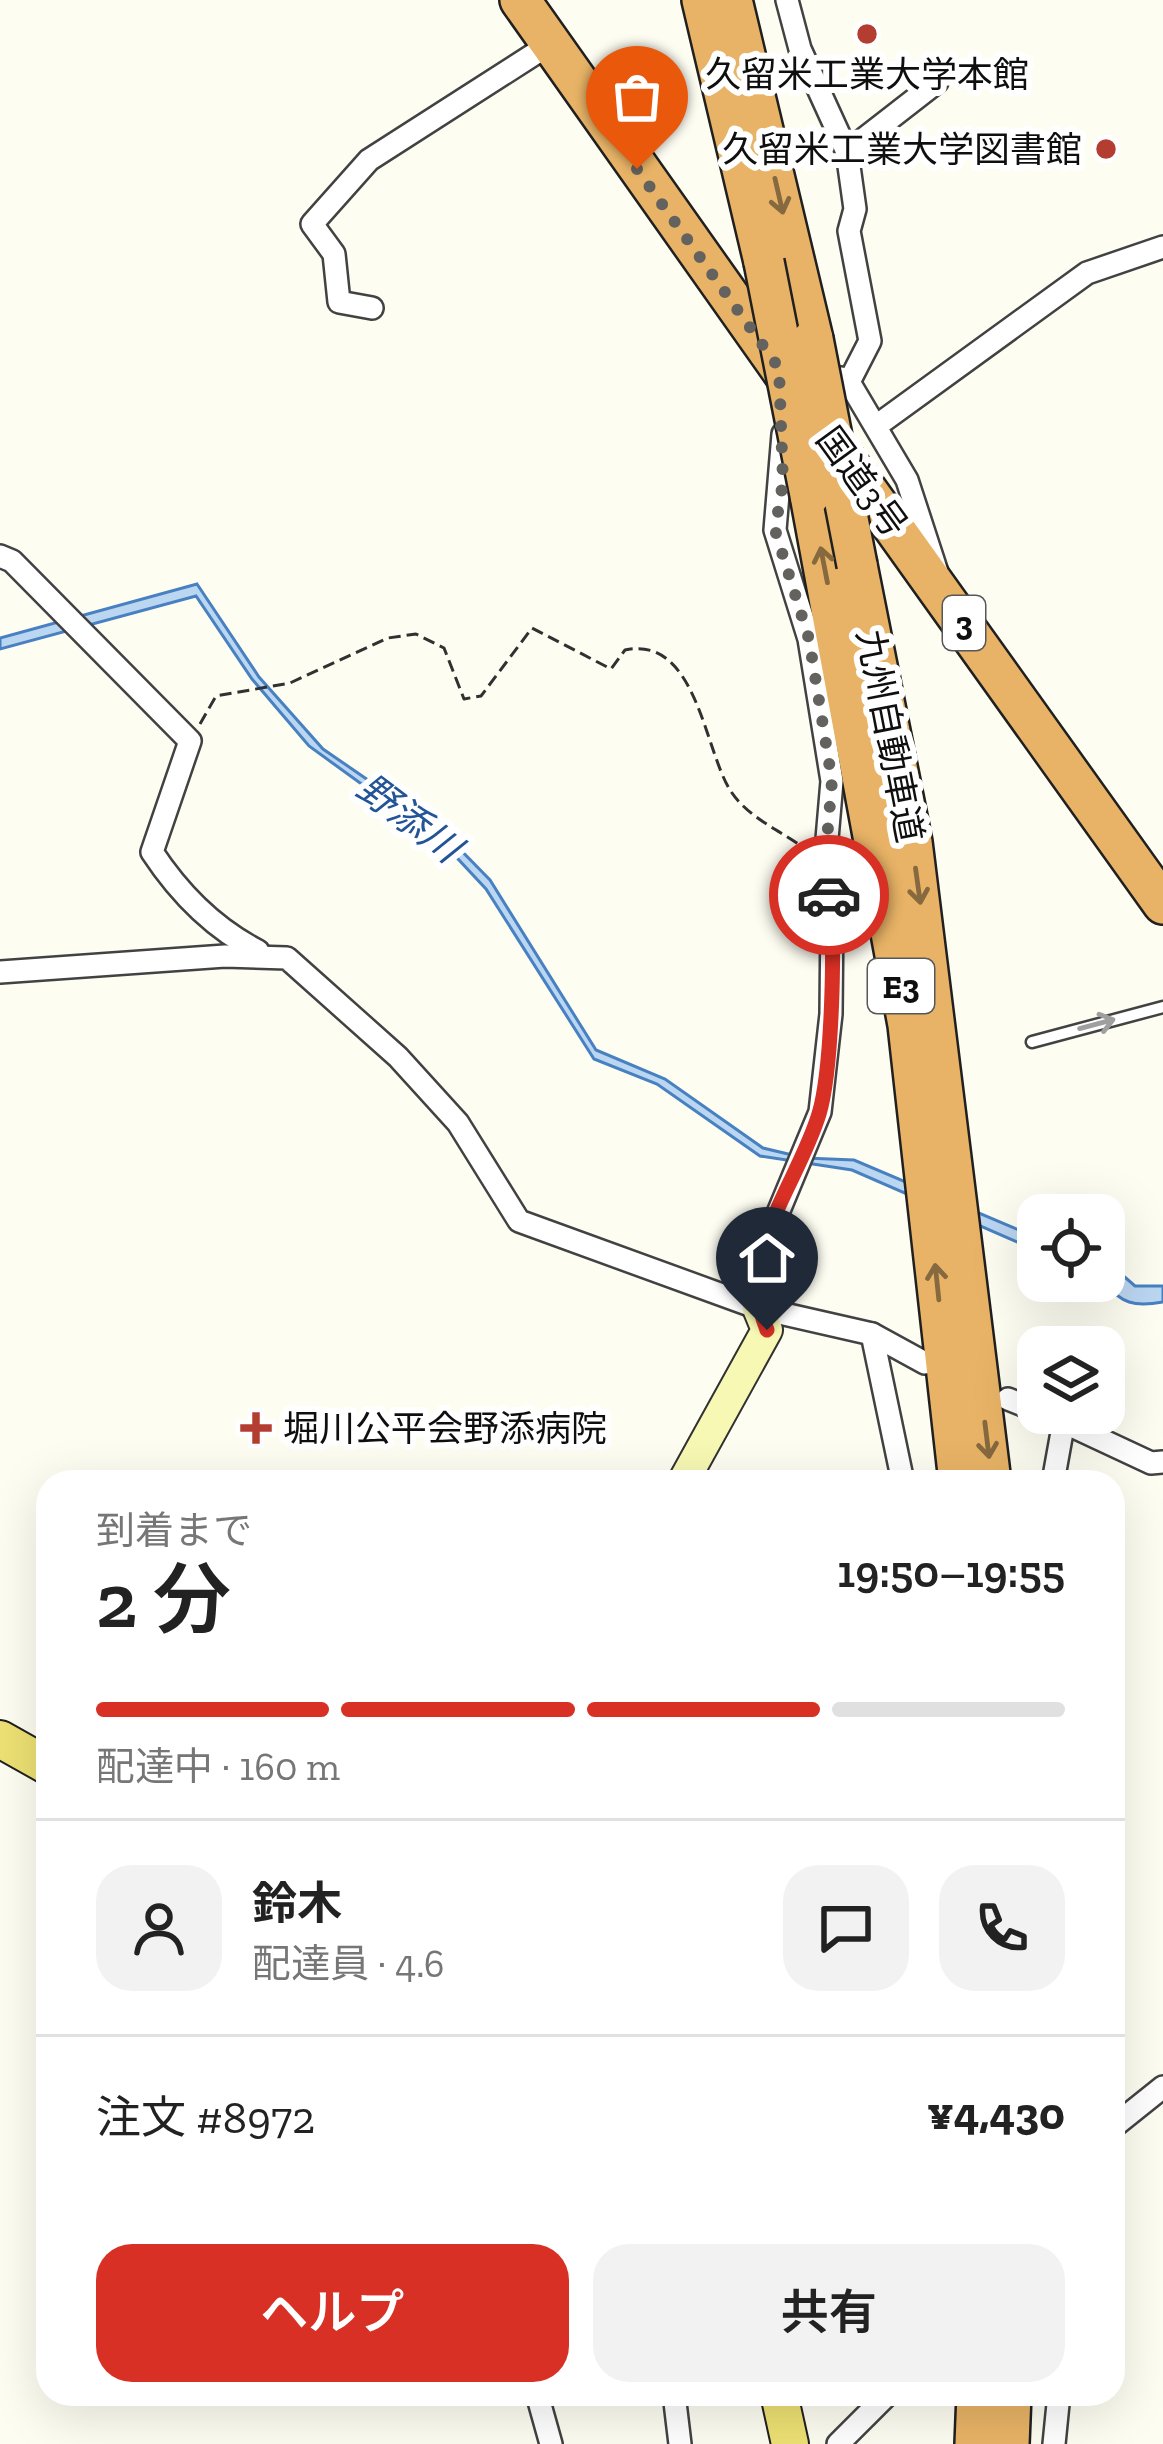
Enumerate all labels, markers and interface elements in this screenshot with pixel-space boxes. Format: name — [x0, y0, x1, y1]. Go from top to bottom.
marker: 久留米工業大学本館 — [854, 21, 880, 47]
pin — [586, 46, 688, 169]
place label: 久留米工業大学本館 — [705, 53, 1029, 96]
icon: bag — [604, 64, 670, 130]
place label: 久留米工業大学図書館 — [722, 128, 1082, 171]
marker: 久留米工業大学図書館 — [1093, 136, 1119, 162]
one-way arrow — [769, 176, 791, 214]
street label: 国道3号 — [808, 419, 916, 545]
one-way arrow — [812, 547, 834, 586]
road number: 3 — [943, 596, 985, 650]
street label: 九州自動車道 — [848, 626, 932, 846]
water label: 野添川 — [348, 764, 473, 874]
courier — [769, 835, 889, 955]
icon: car — [796, 862, 862, 928]
one-way arrow — [907, 866, 930, 905]
road number: E3 — [868, 959, 934, 1013]
one-way arrow — [1078, 1012, 1116, 1034]
map controls — [1017, 1194, 1125, 1434]
button: locate — [1017, 1194, 1125, 1302]
pin — [716, 1207, 818, 1330]
icon: home — [734, 1225, 800, 1291]
one-way arrow — [925, 1263, 947, 1302]
button: layers — [1017, 1326, 1125, 1434]
place label: 堀川公平会野添病院 — [283, 1407, 607, 1450]
marker: 堀川公平会野添病院 — [240, 1412, 272, 1444]
one-way arrow — [976, 1420, 998, 1459]
text: 到着まで — [96, 1507, 252, 1554]
text: 19:50–19:55 — [837, 1545, 1065, 1599]
text: 2 分 — [96, 1553, 231, 1647]
text: 配達中 · 160 m — [96, 1743, 340, 1790]
button: person — [96, 1865, 222, 1991]
button: chat — [783, 1865, 909, 1991]
button: phone — [939, 1865, 1065, 1991]
text: 鈴木 — [252, 1877, 342, 1931]
text: 配達員 · 4.6 — [252, 1940, 444, 1987]
text: ¥4,430 — [927, 2087, 1065, 2141]
text: 注文 #8972 — [96, 2091, 315, 2145]
button: ヘルプ — [96, 2244, 569, 2382]
button: 共有 — [593, 2244, 1065, 2382]

